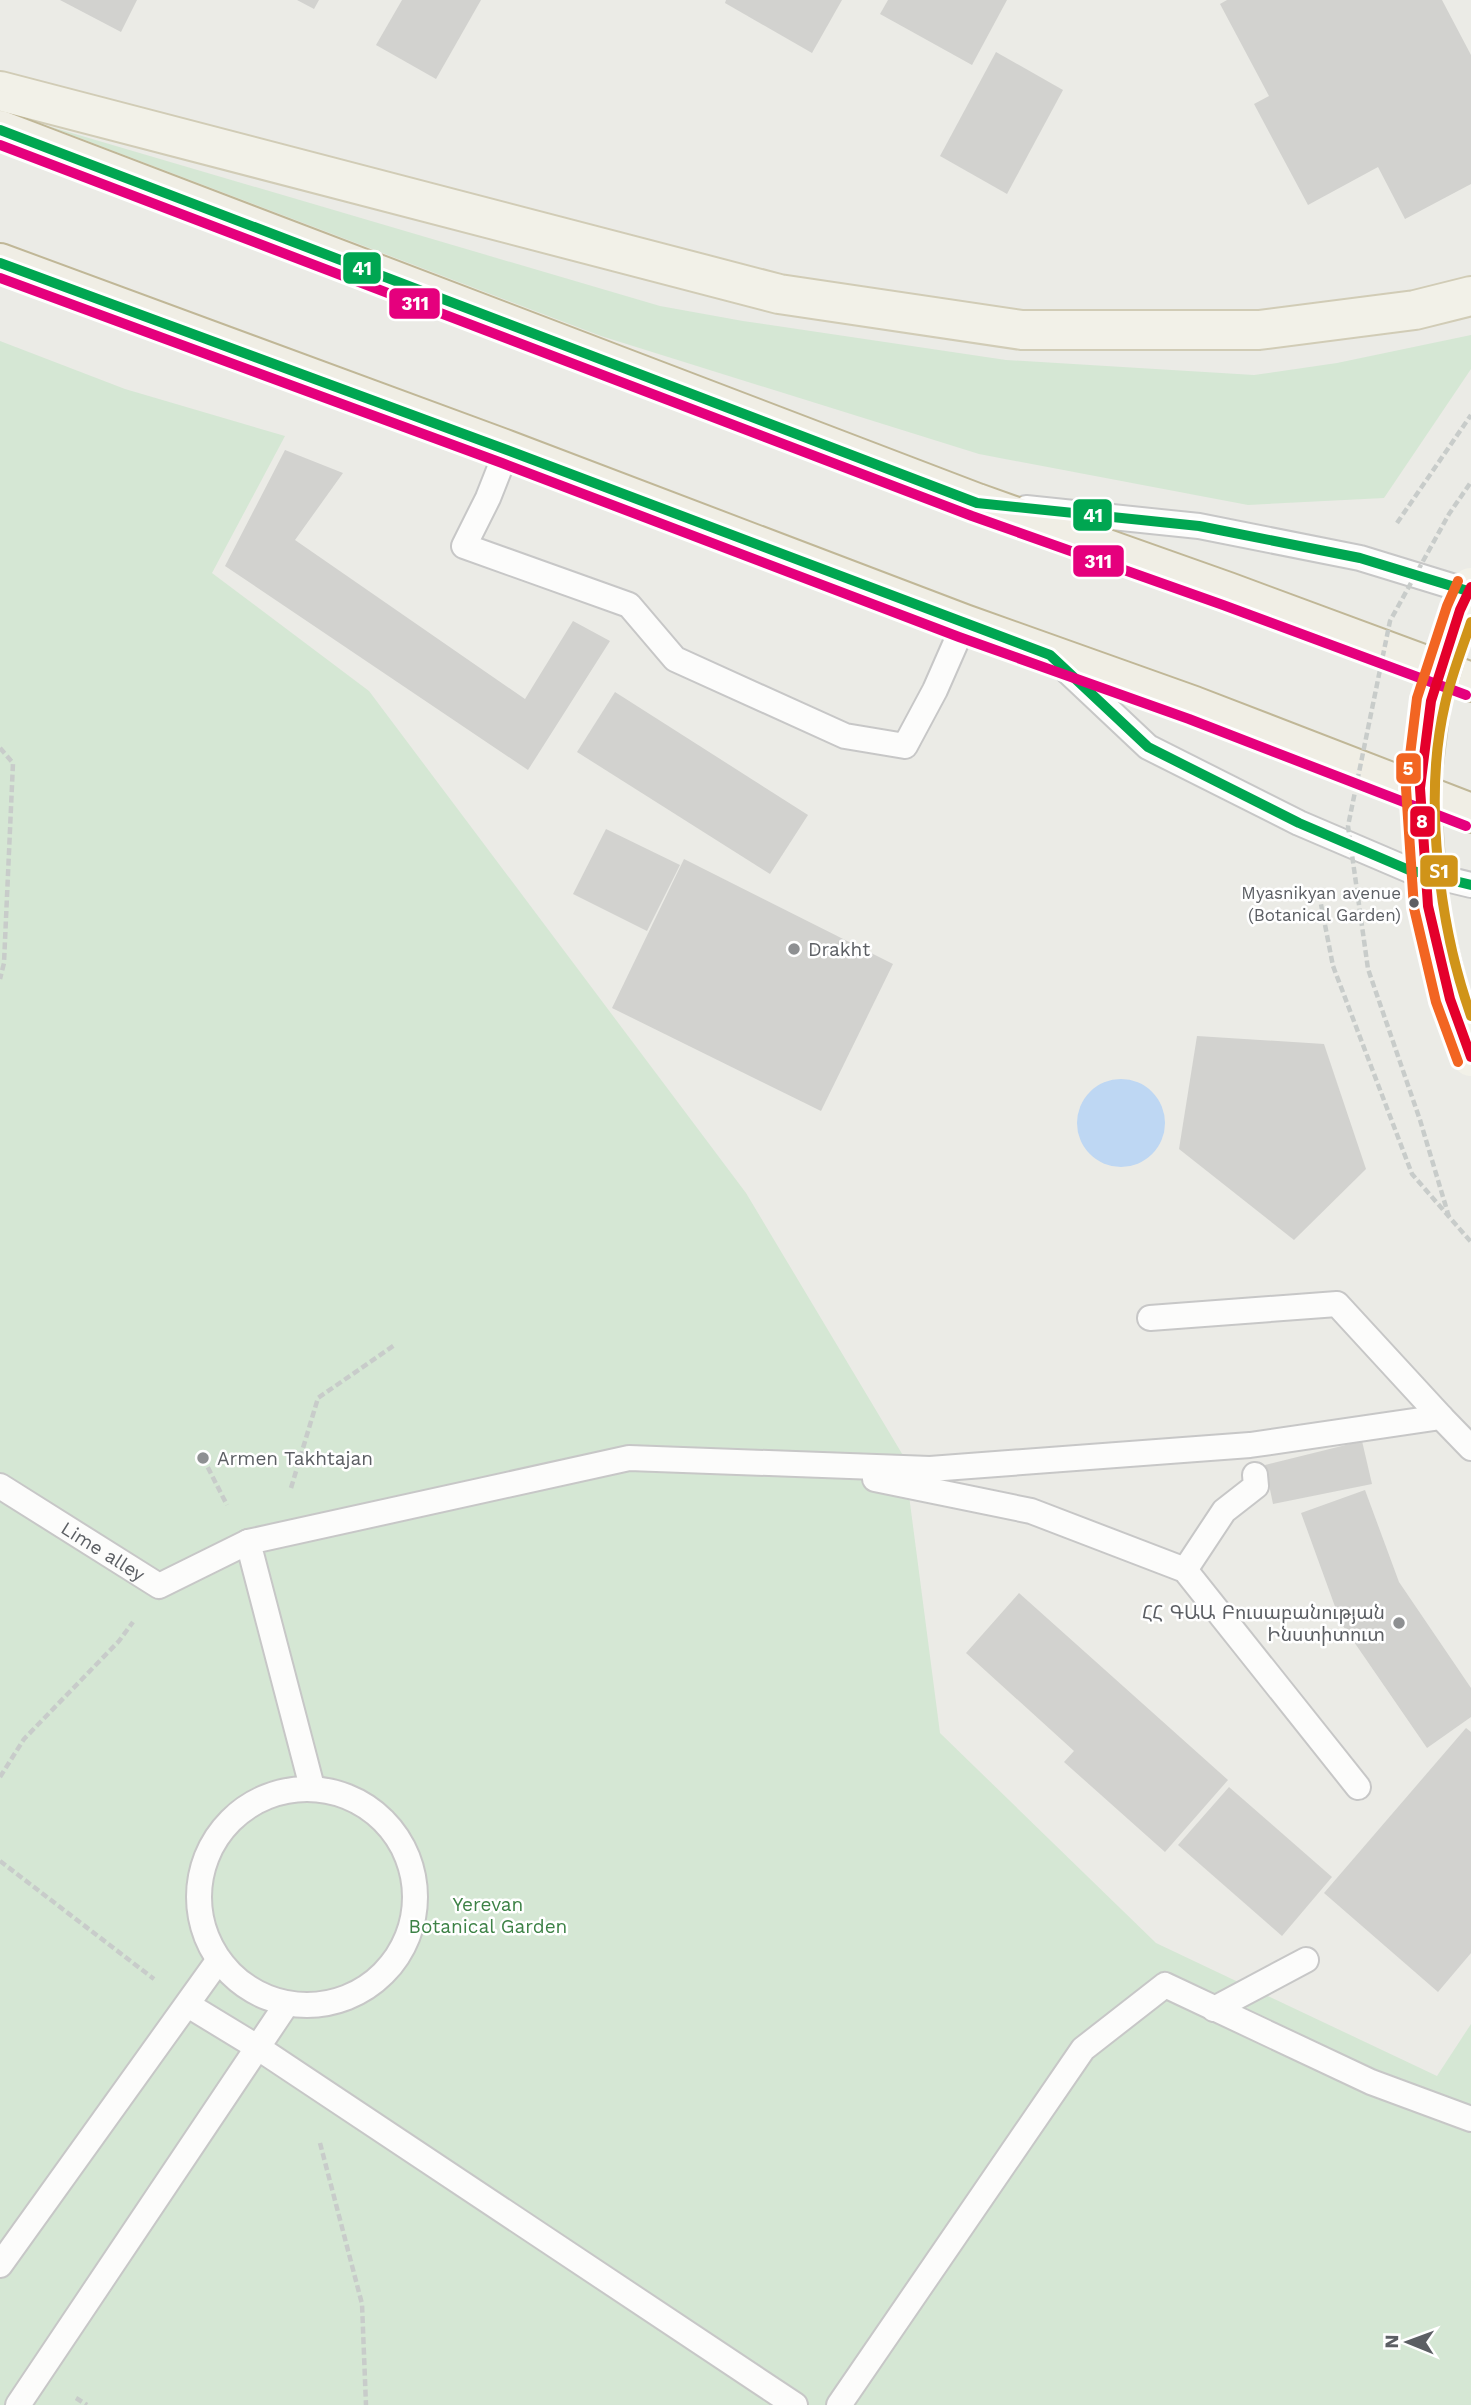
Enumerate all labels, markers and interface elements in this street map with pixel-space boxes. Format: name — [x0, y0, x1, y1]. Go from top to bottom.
line badge: 41 — [342, 251, 382, 285]
text: 41 — [352, 257, 372, 280]
line badge: 311 — [388, 287, 441, 320]
text: 311 — [401, 292, 429, 315]
line badge: 41 — [1072, 498, 1113, 532]
text: 41 — [1083, 504, 1103, 527]
line badge: 311 — [1072, 544, 1125, 578]
text: 311 — [1084, 550, 1112, 573]
line badge: 5 — [1395, 752, 1422, 785]
text: 5 — [1402, 757, 1414, 780]
line badge: 8 — [1409, 805, 1436, 838]
text: 8 — [1416, 810, 1428, 833]
line badge: Տ1 — [1419, 854, 1459, 888]
text: Տ1 — [1429, 860, 1449, 883]
place label: Myasnikyan avenue (Botanical Garden) — [1241, 883, 1401, 925]
marker: Myasnikyan avenue (Botanical Garden) — [1407, 896, 1421, 910]
place label: Drakht — [808, 938, 870, 961]
marker: Drakht — [786, 941, 802, 957]
place label: Armen Takhtajan — [217, 1447, 373, 1470]
marker: Armen Takhtajan — [195, 1450, 211, 1466]
street label: Lime alley — [57, 1516, 150, 1586]
place label: ՀՀ ԳԱԱ Բուսաբանության Ինստիտուտ — [1142, 1601, 1385, 1646]
marker: ՀՀ ԳԱԱ Բուսաբանության Ինստիտուտ — [1391, 1615, 1407, 1631]
park label: Yerevan Botanical Garden — [409, 1893, 567, 1938]
north arrow — [1373, 2307, 1443, 2377]
text: N — [1380, 2334, 1403, 2349]

